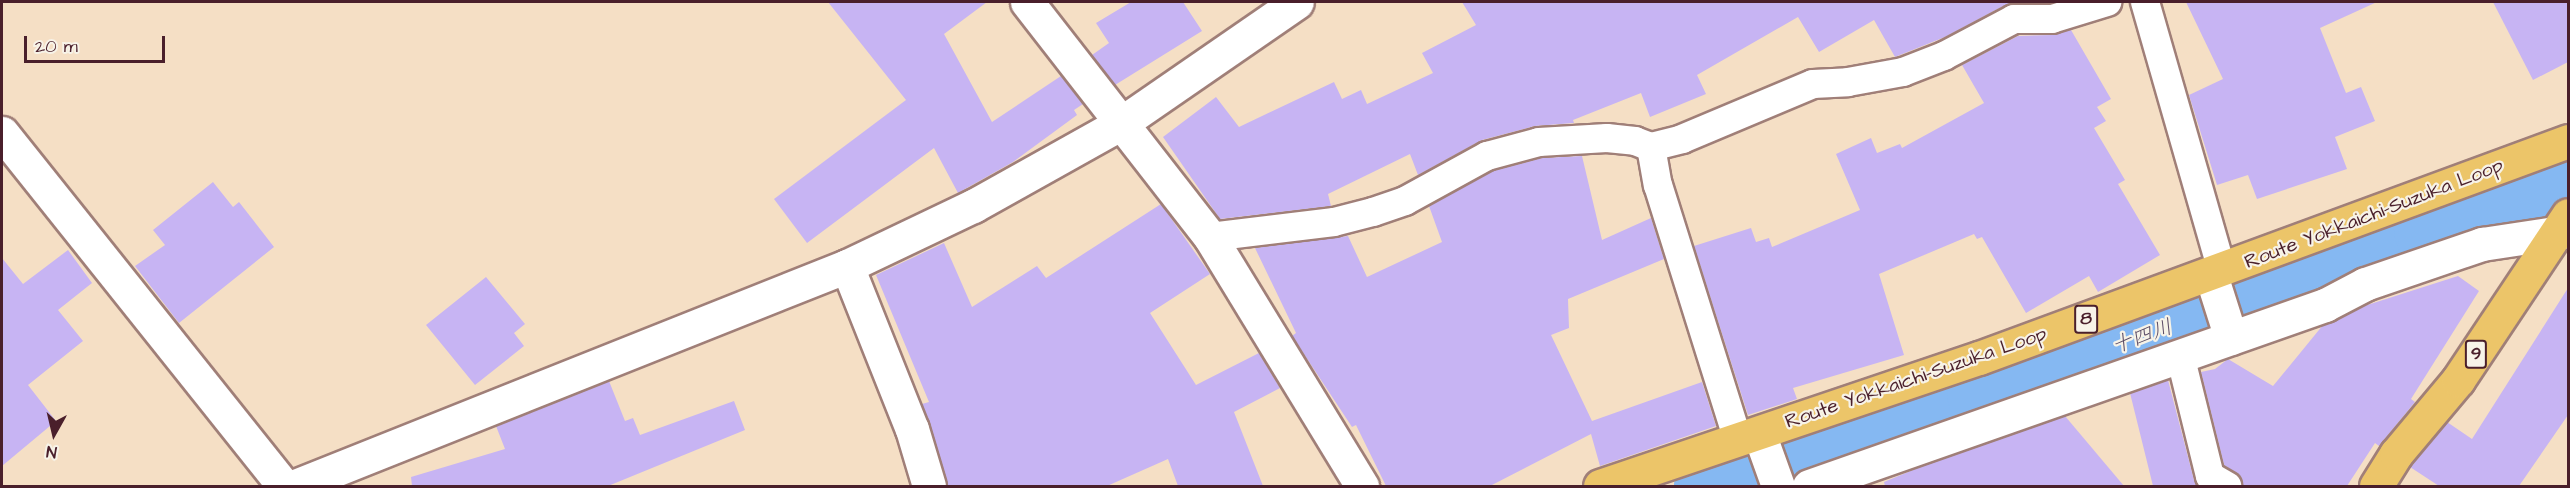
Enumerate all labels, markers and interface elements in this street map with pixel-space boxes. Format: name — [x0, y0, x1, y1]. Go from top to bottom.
scale bar — [27, 24, 168, 62]
text: 20 m — [35, 34, 78, 59]
street label: Route Yokkaichi-Suzuka Loop — [2241, 154, 2507, 274]
road number: 8 — [2074, 304, 2098, 334]
water label: 十四川 — [2108, 314, 2176, 360]
street label: Route Yokkaichi-Suzuka Loop — [1782, 322, 2050, 434]
road number: 9 — [2464, 339, 2488, 369]
north arrow — [24, 404, 84, 464]
text: N — [45, 440, 58, 463]

